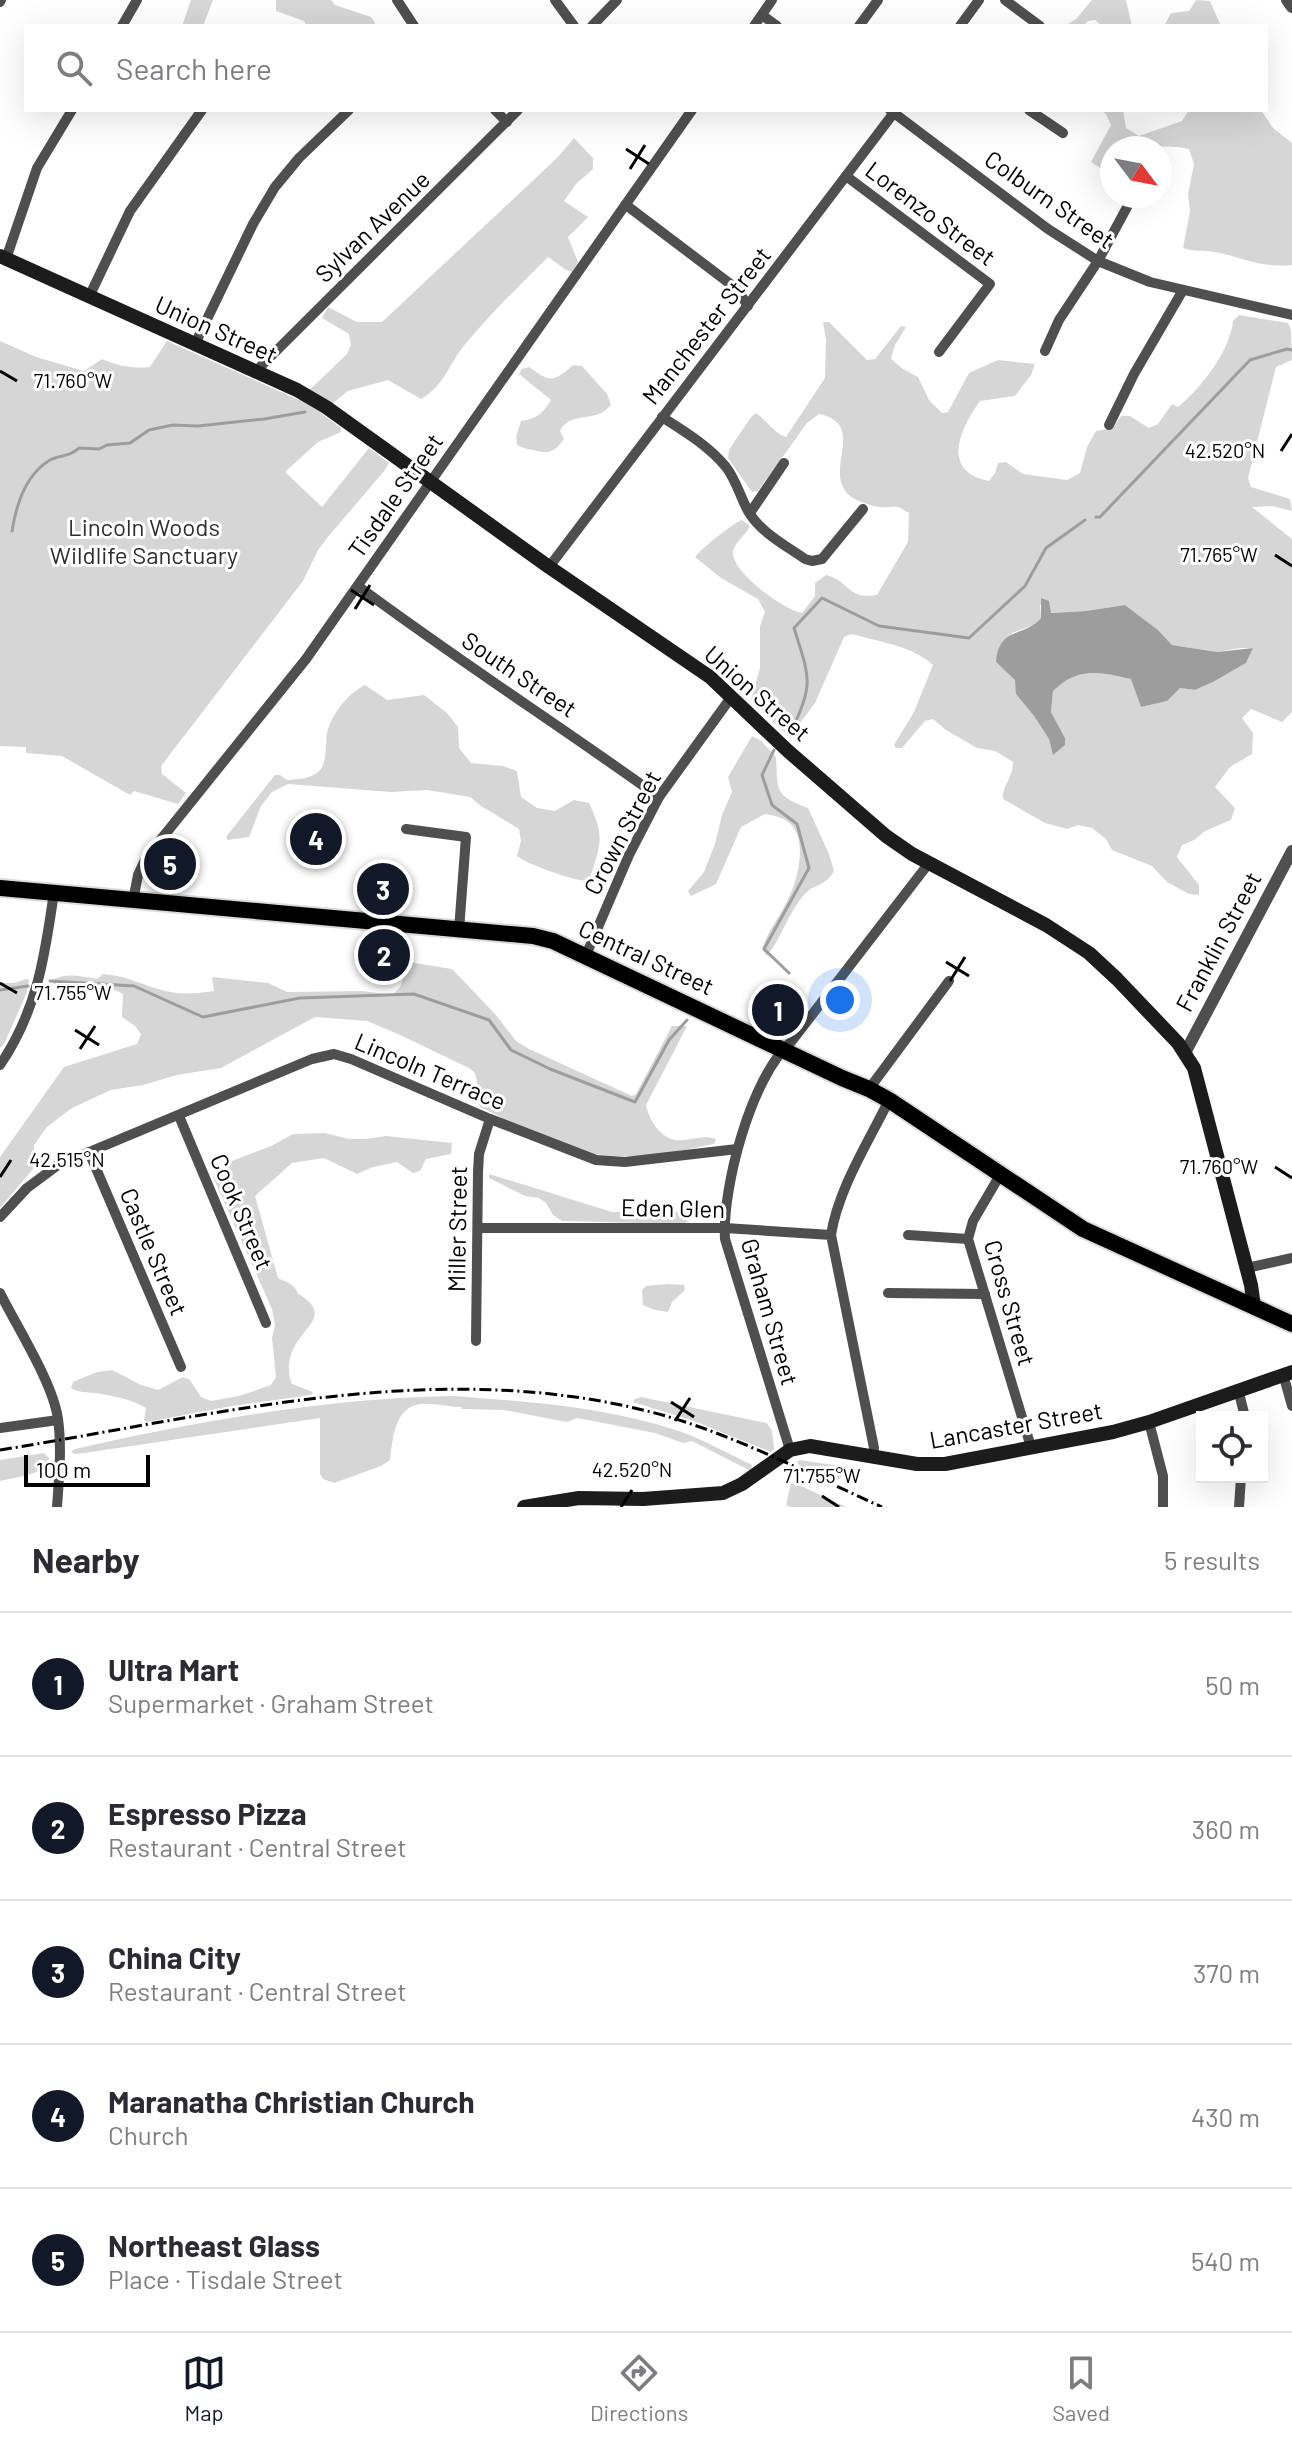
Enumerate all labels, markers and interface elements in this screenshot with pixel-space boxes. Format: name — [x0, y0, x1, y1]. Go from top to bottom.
search box — [24, 24, 1268, 112]
icon: search — [52, 46, 96, 90]
text: Search here — [116, 50, 272, 86]
north arrow — [1100, 136, 1172, 208]
street label: Colburn Street — [980, 144, 1120, 254]
street label: Lorenzo Street — [860, 155, 1002, 271]
street label: Sylvan Avenue — [309, 164, 435, 288]
street label: Manchester Street — [635, 241, 776, 410]
street label: Union Street — [151, 289, 282, 369]
text: 71.760°W — [34, 368, 113, 392]
street label: Tisdale Street — [341, 427, 448, 563]
text: 42.520°N — [1185, 438, 1265, 462]
park label: Lincoln Woods Wildlife Sanctuary — [50, 512, 238, 569]
text: 71.765°W — [1180, 542, 1258, 566]
street label: South Street — [457, 625, 583, 723]
street label: Union Street — [699, 639, 817, 747]
street label: Crown Street — [577, 765, 666, 899]
pin: 4 — [290, 809, 342, 869]
pin: 5 — [144, 834, 196, 894]
pin: 3 — [357, 859, 409, 919]
street label: Franklin Street — [1169, 866, 1267, 1016]
street label: Central Street — [574, 913, 719, 1001]
pin: 2 — [358, 925, 410, 985]
text: 71.755°W — [34, 980, 112, 1004]
pin: 1 — [752, 980, 804, 1040]
your location — [820, 980, 860, 1020]
street label: Lincoln Terrace — [351, 1026, 510, 1115]
text: 42.515°N — [29, 1147, 105, 1171]
street label: Cook Street — [205, 1149, 280, 1274]
text: 71.760°W — [1180, 1154, 1259, 1178]
street label: Miller Street — [441, 1166, 472, 1292]
street label: Castle Street — [115, 1183, 194, 1319]
street label: Eden Glen — [621, 1192, 725, 1223]
street label: Graham Street — [736, 1235, 805, 1388]
street label: Cross Street — [979, 1236, 1042, 1369]
street label: Lancaster Street — [927, 1395, 1105, 1454]
map controls — [1196, 1411, 1268, 1483]
button: locate — [1196, 1411, 1268, 1483]
scale bar — [24, 1451, 150, 1487]
text: 100 m — [36, 1456, 91, 1482]
text: 42.520°N — [592, 1457, 672, 1481]
text: 71.755°W — [783, 1463, 861, 1487]
text: Nearby — [32, 1539, 140, 1580]
text: 5 results — [1164, 1544, 1260, 1575]
text: Ultra Mart — [108, 1651, 239, 1687]
text: 1 — [53, 1669, 63, 1700]
text: 50 m — [1205, 1669, 1260, 1700]
text: Supermarket · Graham Street — [108, 1687, 434, 1718]
text: Espresso Pizza — [108, 1795, 307, 1831]
text: 2 — [51, 1813, 65, 1844]
text: 360 m — [1192, 1813, 1260, 1844]
text: Restaurant · Central Street — [108, 1831, 407, 1862]
text: China City — [108, 1939, 241, 1975]
text: 3 — [51, 1957, 65, 1988]
text: 370 m — [1193, 1957, 1260, 1988]
text: Restaurant · Central Street — [108, 1975, 407, 2006]
text: Maranatha Christian Church — [108, 2083, 475, 2119]
text: 4 — [50, 2101, 66, 2132]
text: 430 m — [1191, 2101, 1260, 2132]
text: Church — [108, 2119, 189, 2150]
text: Northeast Glass — [108, 2227, 320, 2263]
text: 5 — [51, 2245, 65, 2276]
text: 540 m — [1191, 2245, 1260, 2276]
text: Place · Tisdale Street — [108, 2263, 343, 2294]
tab: Map — [182, 2351, 226, 2425]
tab: Directions — [590, 2351, 688, 2425]
tab: Saved — [1052, 2351, 1110, 2425]

